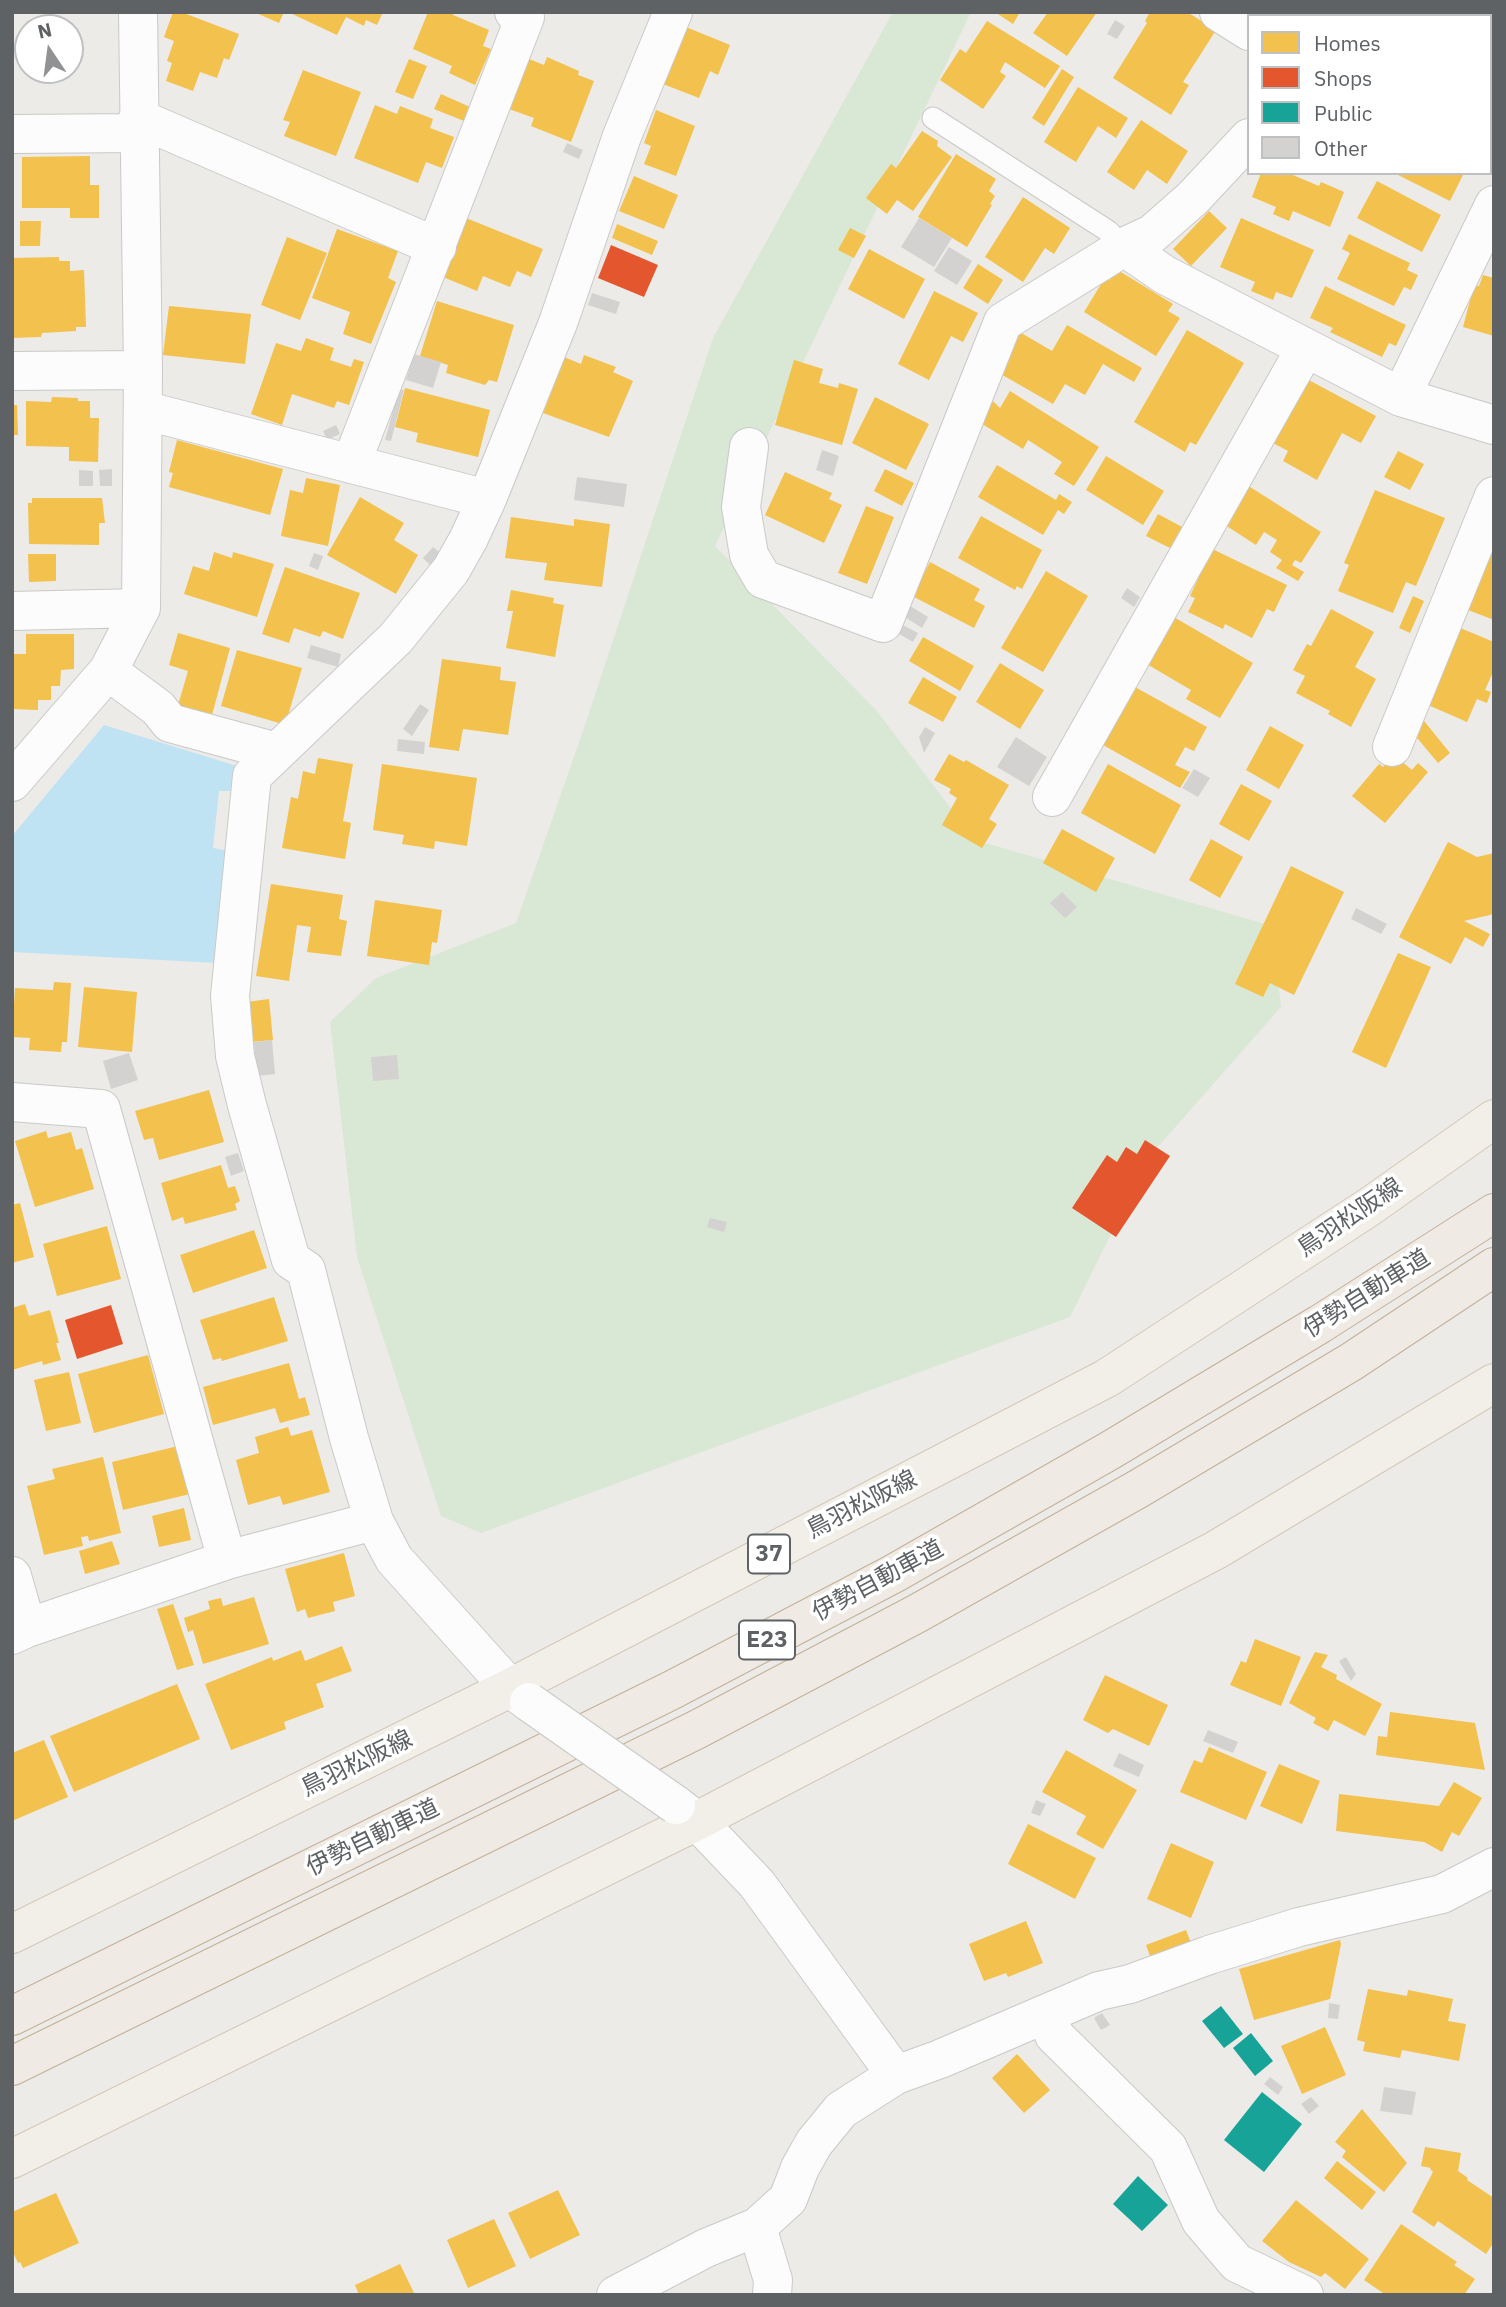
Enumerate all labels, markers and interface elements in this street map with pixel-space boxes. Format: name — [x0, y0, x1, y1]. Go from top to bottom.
north arrow — [14, 14, 84, 84]
legend — [1247, 14, 1492, 175]
text: N — [35, 17, 54, 44]
text: Homes — [1314, 29, 1381, 57]
text: Shops — [1314, 64, 1372, 92]
text: Public — [1314, 99, 1372, 127]
text: Other — [1314, 134, 1367, 162]
street label: 鳥羽松阪線 — [1292, 1173, 1408, 1263]
street label: 伊勢自動車道 — [1298, 1244, 1436, 1344]
street label: 鳥羽松阪線 — [802, 1465, 922, 1545]
road number: 37 — [748, 1534, 790, 1574]
street label: 伊勢自動車道 — [808, 1534, 948, 1628]
road number: E23 — [739, 1620, 795, 1660]
street label: 鳥羽松阪線 — [297, 1725, 417, 1803]
street label: 伊勢自動車道 — [302, 1793, 444, 1883]

